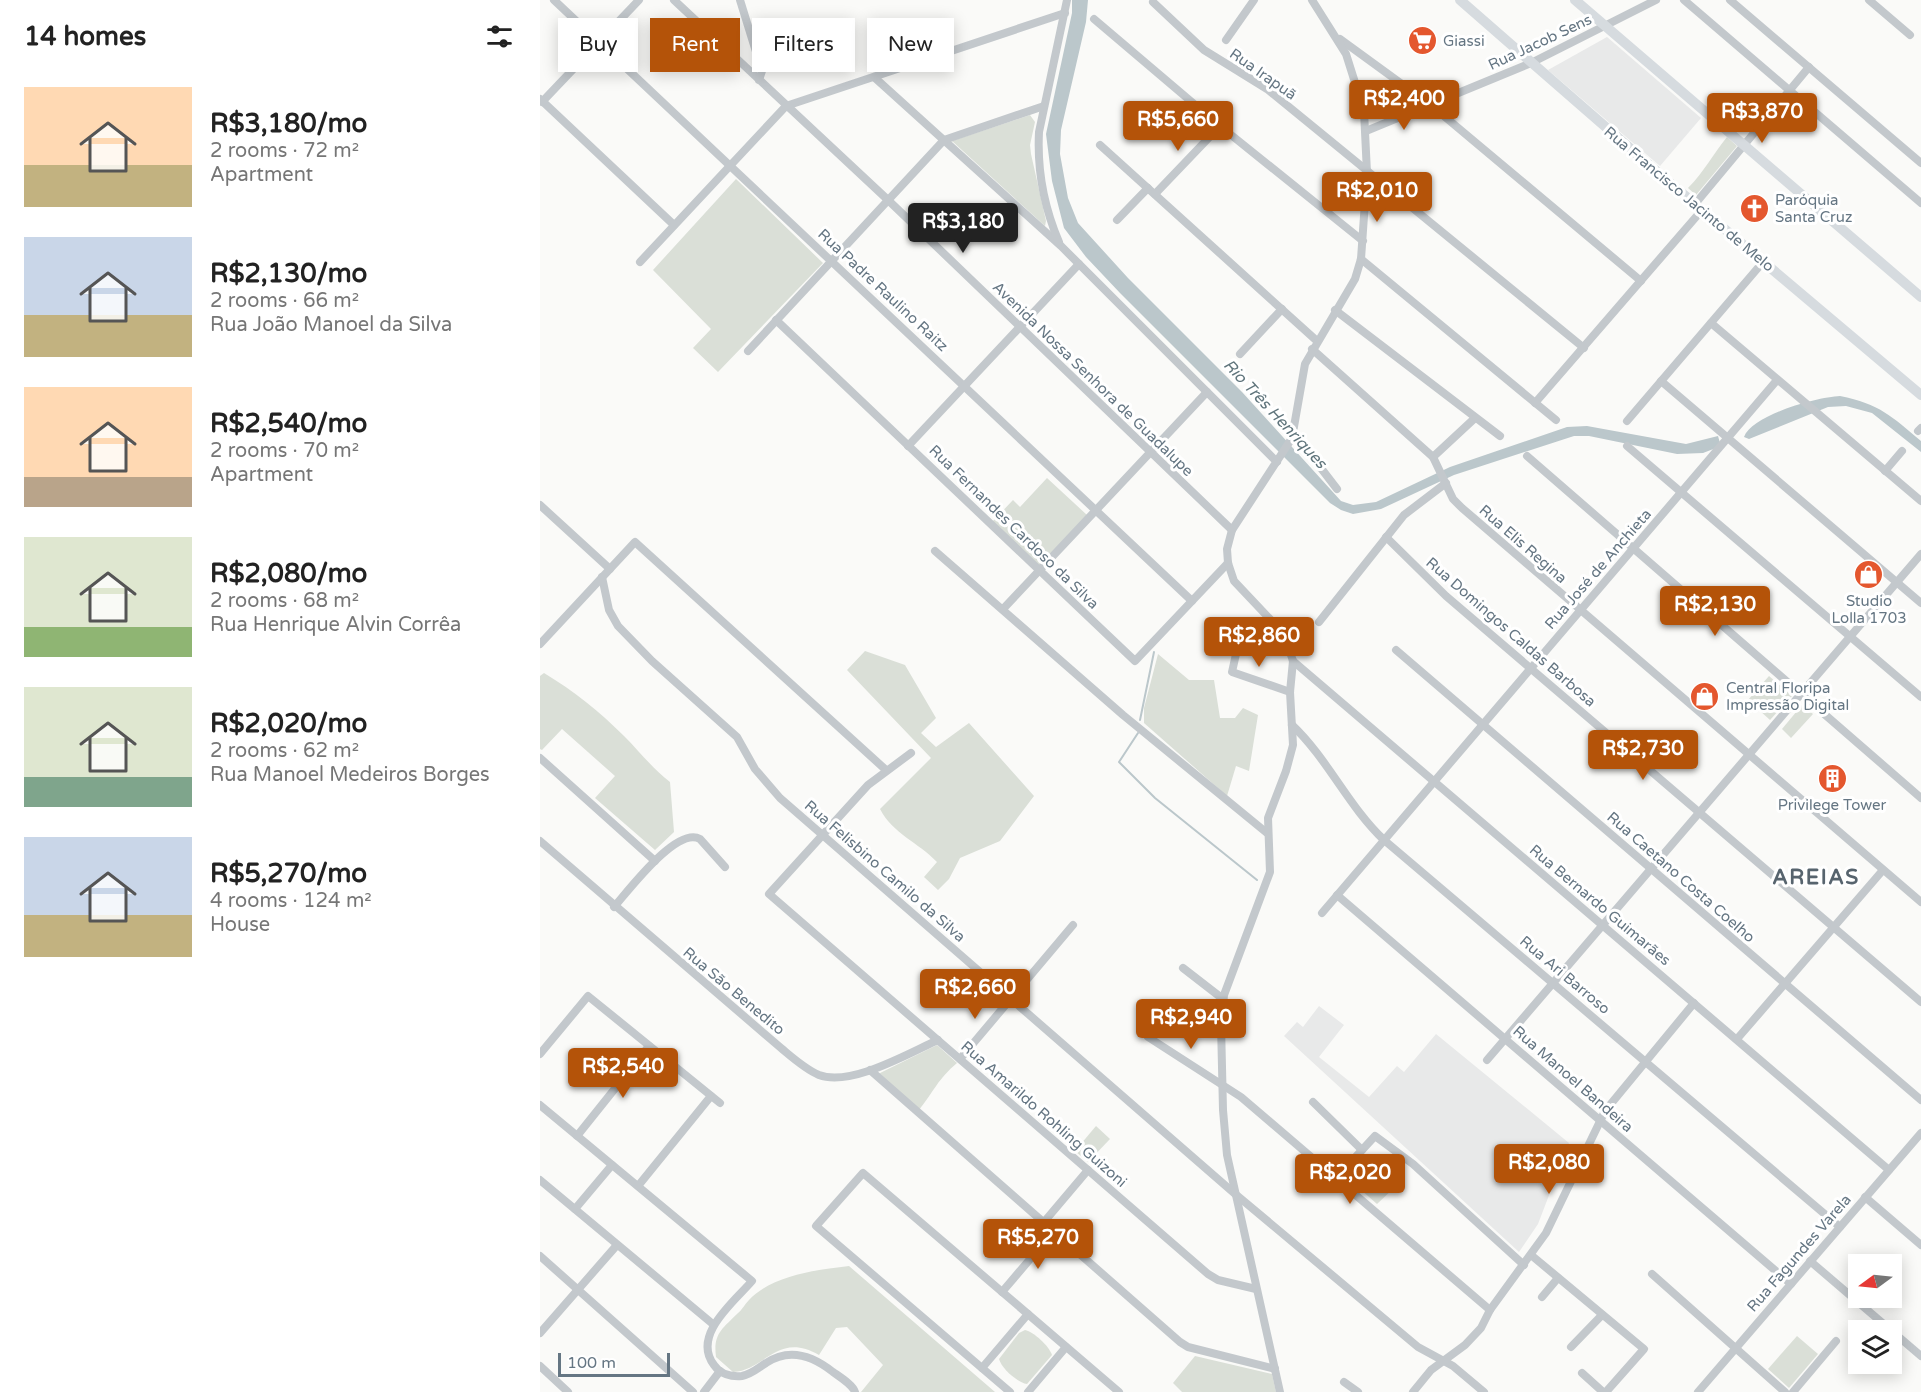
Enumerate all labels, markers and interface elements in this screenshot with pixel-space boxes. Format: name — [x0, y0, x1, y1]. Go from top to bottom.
street label: Rua Jacob Sens — [1485, 10, 1595, 74]
chip: Buy — [558, 18, 638, 72]
chip: Rent — [650, 18, 740, 72]
chip: Filters — [752, 18, 855, 72]
chip: New — [867, 18, 954, 72]
icon: filters — [483, 20, 516, 53]
text: 14 homes — [24, 21, 146, 52]
supermarket icon: Giassi — [1406, 25, 1438, 57]
place label: Giassi — [1443, 32, 1485, 50]
street label: Rua Irapuã — [1226, 44, 1300, 104]
pin: R$2,400 — [1349, 80, 1459, 131]
text: R$2,400 — [1363, 87, 1445, 111]
pin: R$3,870 — [1707, 93, 1817, 144]
text: R$3,870 — [1721, 100, 1803, 124]
pin: R$5,660 — [1123, 101, 1233, 152]
text: R$3,180/mo — [210, 108, 367, 139]
text: R$5,660 — [1137, 108, 1219, 132]
icon: home — [72, 111, 144, 183]
street label: Rua Francisco Jacinto de Melo — [1600, 123, 1778, 275]
text: 2 rooms · 72 m² — [210, 139, 359, 163]
text: Apartment — [210, 163, 313, 187]
pin: R$2,010 — [1322, 172, 1432, 223]
text: R$2,010 — [1336, 179, 1418, 203]
place label: Paróquia Santa Cruz — [1775, 191, 1852, 226]
church icon: Paróquia Santa Cruz — [1738, 193, 1770, 225]
pin: R$3,180 — [908, 203, 1018, 254]
text: R$3,180 — [922, 210, 1004, 234]
street label: Rua Padre Raulino Raitz — [814, 225, 952, 355]
text: R$2,130/mo — [210, 258, 367, 289]
icon: home — [72, 261, 144, 333]
street label: Avenida Nossa Senhora de Guadalupe — [989, 278, 1197, 480]
text: 2 rooms · 66 m² — [210, 289, 359, 313]
text: Rua João Manoel da Silva — [210, 313, 452, 337]
water label: Rio Três Henriques — [1219, 355, 1332, 474]
text: R$2,540/mo — [210, 408, 367, 439]
icon: home — [72, 411, 144, 483]
text: 2 rooms · 70 m² — [210, 439, 359, 463]
street label: Rua Fernandes Cardoso da Silva — [926, 441, 1102, 613]
text: Apartment — [210, 463, 313, 487]
street label: Rua Elis Regina — [1475, 501, 1571, 587]
street label: Rua José de Anchieta — [1541, 505, 1655, 633]
street label: Rua Domingos Caldas Barbosa — [1422, 553, 1600, 711]
text: R$2,080/mo — [210, 558, 367, 589]
shop icon: Studio Lolla 1703 — [1853, 558, 1885, 590]
icon: home — [72, 561, 144, 633]
pin: R$2,130 — [1660, 586, 1770, 637]
text: 2 rooms · 68 m² — [210, 589, 359, 613]
place label: Studio Lolla 1703 — [1831, 592, 1907, 627]
text: R$2,130 — [1674, 593, 1756, 617]
text: Rua Henrique Alvin Corrêa — [210, 613, 461, 637]
pin: R$2,860 — [1204, 617, 1314, 668]
text: R$2,860 — [1218, 624, 1300, 648]
place label: Central Floripa Impressão Digital — [1726, 679, 1849, 714]
shop icon: Central Floripa Impressão Digital — [1689, 681, 1721, 713]
text: R$2,020/mo — [210, 708, 367, 739]
icon: home — [72, 711, 144, 783]
pin: R$2,730 — [1588, 730, 1698, 781]
text: R$2,730 — [1602, 737, 1684, 761]
text: 2 rooms · 62 m² — [210, 739, 359, 763]
building icon: Privilege Tower — [1816, 762, 1848, 794]
text: Rua Manoel Medeiros Borges — [210, 763, 490, 787]
street label: Rua Felisbino Camilo da Silva — [801, 796, 969, 946]
place label: Privilege Tower — [1778, 796, 1886, 814]
street label: Rua Caetano Costa Coelho — [1603, 808, 1759, 946]
street label: Rua Bernardo Guimarães — [1526, 841, 1674, 969]
text: R$5,270/mo — [210, 858, 367, 889]
icon: home — [72, 861, 144, 933]
district label: AREIAS — [1772, 865, 1860, 890]
text: 4 rooms · 124 m² — [210, 889, 372, 913]
text: House — [210, 913, 270, 937]
street label: Rua Ari Barroso — [1516, 932, 1614, 1018]
street label: Rua São Benedito — [679, 943, 789, 1039]
pin: R$2,660 — [920, 969, 1030, 1020]
text: R$2,660 — [934, 976, 1016, 1000]
pin: R$2,940 — [1136, 999, 1246, 1050]
text: R$2,940 — [1150, 1006, 1232, 1030]
street label: Rua Manoel Bandeira — [1509, 1022, 1637, 1136]
street label: Rua Amarildo Rohling Guizoni — [957, 1037, 1131, 1191]
pin: R$2,540 — [568, 1048, 678, 1099]
text: R$2,540 — [582, 1055, 664, 1079]
pin: R$2,080 — [1494, 1144, 1604, 1195]
text: R$2,080 — [1508, 1151, 1590, 1175]
pin: R$2,020 — [1295, 1154, 1405, 1205]
text: R$2,020 — [1309, 1161, 1391, 1185]
street label: Rua Fagundes Varela — [1743, 1191, 1855, 1315]
pin: R$5,270 — [983, 1219, 1093, 1270]
text: R$5,270 — [997, 1226, 1079, 1250]
north arrow — [1848, 1254, 1902, 1308]
map controls — [1848, 1254, 1902, 1374]
button: layers — [1848, 1320, 1902, 1374]
scale bar — [558, 1350, 670, 1378]
text: 100 m — [567, 1353, 616, 1373]

